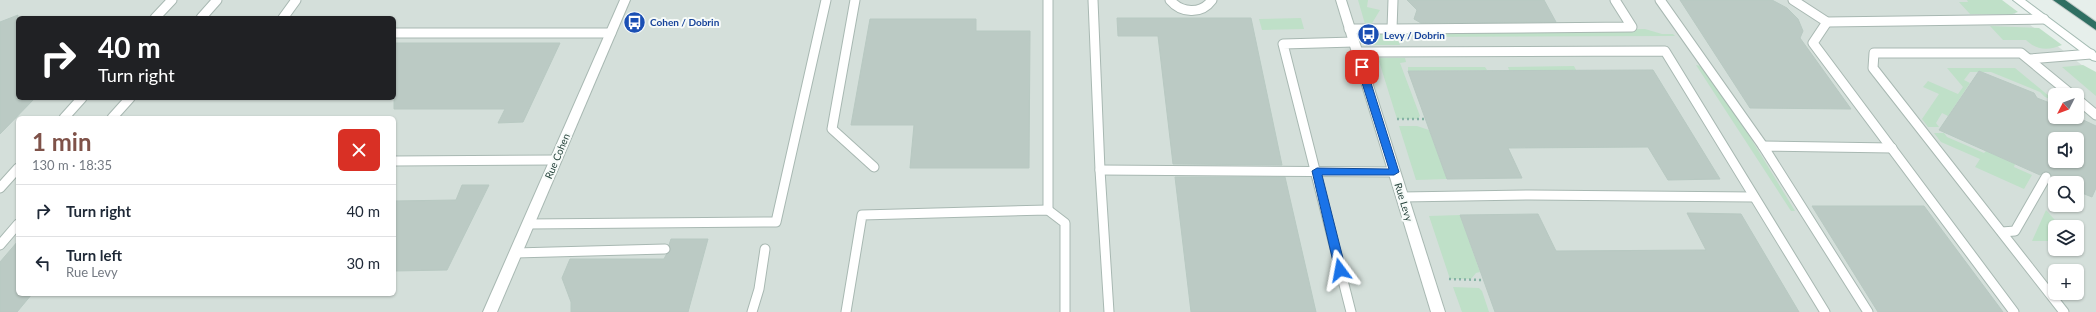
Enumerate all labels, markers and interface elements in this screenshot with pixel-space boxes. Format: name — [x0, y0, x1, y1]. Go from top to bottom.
bus stop icon: Cohen / Dobrin — [622, 9, 648, 35]
place label: Cohen / Dobrin — [650, 16, 720, 28]
bus stop icon: Levy / Dobrin — [1356, 22, 1382, 48]
place label: Levy / Dobrin — [1384, 29, 1445, 41]
text: 40 m — [98, 30, 161, 64]
icon: right — [32, 32, 84, 84]
pin — [1345, 50, 1379, 84]
icon: arrive — [1351, 56, 1373, 78]
text: Turn right — [98, 64, 175, 86]
north arrow — [2048, 88, 2084, 124]
map controls — [2048, 88, 2084, 300]
text: 1 min — [32, 127, 92, 156]
button: close — [338, 129, 380, 171]
street label: Rue Cohen — [542, 131, 572, 181]
button: sound — [2048, 132, 2084, 168]
text: 130 m · 18:35 — [32, 157, 112, 173]
button: search — [2048, 176, 2084, 212]
street label: Rue Levy — [1392, 181, 1416, 224]
icon: right — [32, 200, 54, 222]
text: Turn right — [66, 202, 131, 220]
text: 40 m — [346, 202, 380, 220]
button: layers — [2048, 220, 2084, 256]
text: Turn left — [66, 246, 122, 264]
position arrow — [1319, 249, 1361, 291]
icon: left — [32, 252, 54, 274]
text: 30 m — [346, 254, 380, 272]
text: Rue Levy — [66, 264, 118, 280]
button: + — [2048, 264, 2084, 300]

